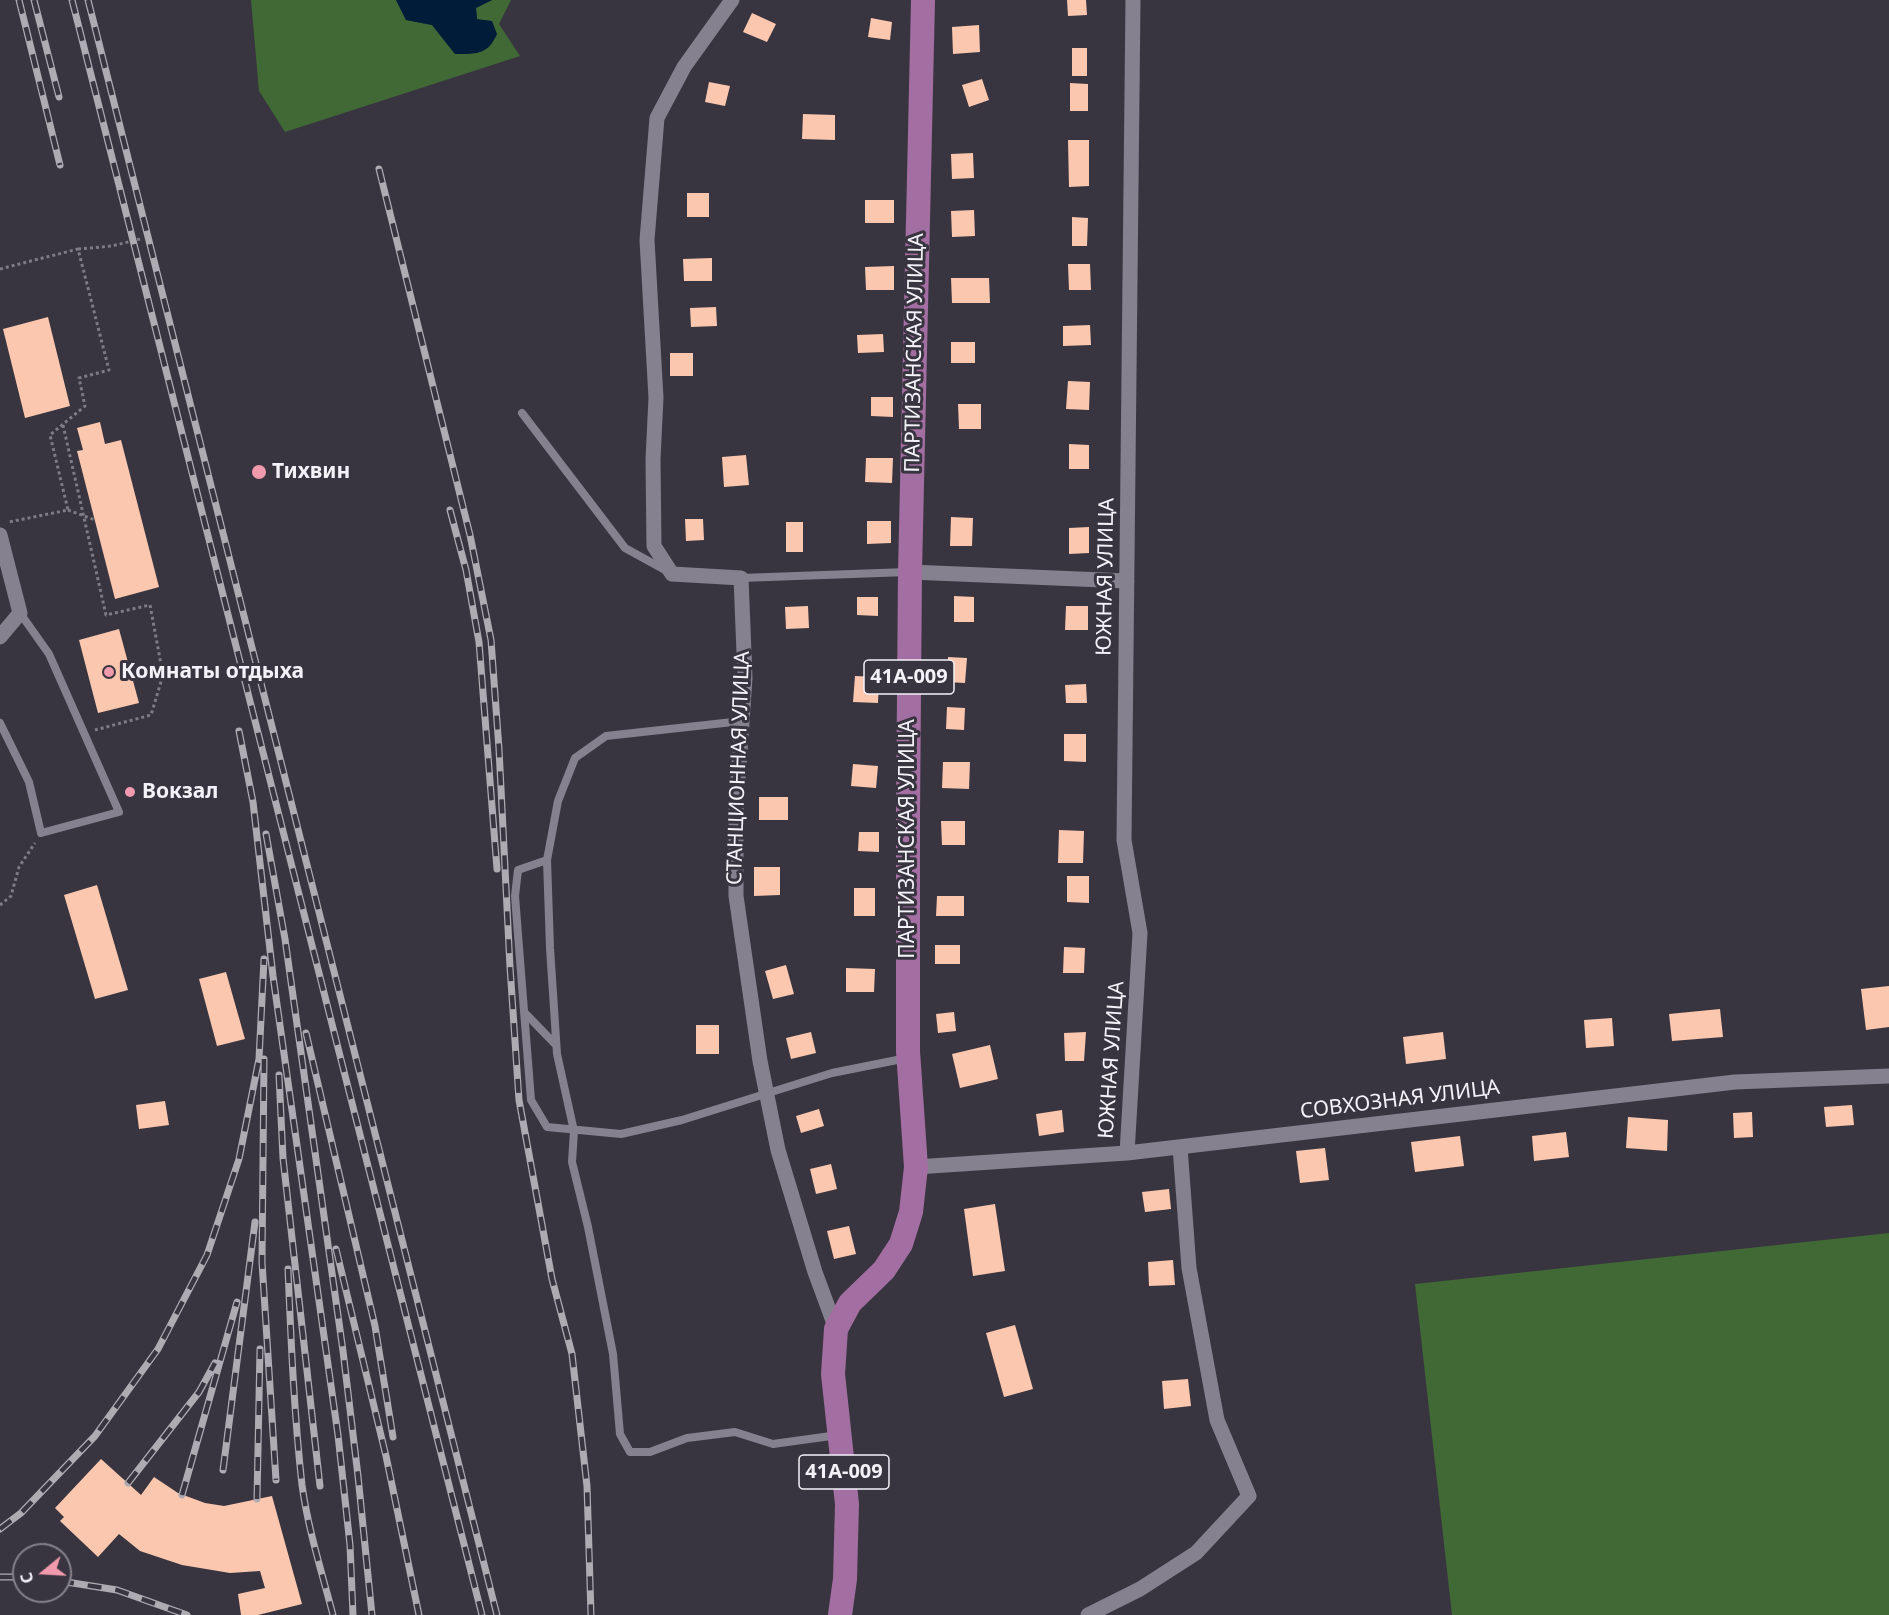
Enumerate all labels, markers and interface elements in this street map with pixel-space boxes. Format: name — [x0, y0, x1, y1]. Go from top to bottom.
street label: ПАРТИЗАНСКАЯ УЛИЦА — [900, 233, 930, 473]
place label: Тихвин — [272, 459, 350, 485]
marker: Тихвин — [250, 463, 268, 481]
street label: ЮЖНАЯ УЛИЦА — [1092, 498, 1120, 656]
street label: СТАНЦИОННАЯ УЛИЦА — [722, 651, 756, 885]
place label: Комнаты отдыха — [121, 659, 304, 685]
road number: 41А-009 — [864, 660, 954, 694]
marker: Комнаты отдыха — [102, 665, 116, 679]
street label: ПАРТИЗАНСКАЯ УЛИЦА — [895, 719, 921, 959]
place label: Вокзал — [142, 779, 218, 805]
marker: Вокзал — [123, 785, 137, 799]
street label: ЮЖНАЯ УЛИЦА — [1094, 980, 1130, 1140]
street label: СОВХОЗНАЯ УЛИЦА — [1299, 1075, 1501, 1125]
road number: 41А-009 — [799, 1455, 889, 1489]
north arrow — [12, 1543, 72, 1603]
text: С — [15, 1570, 39, 1586]

